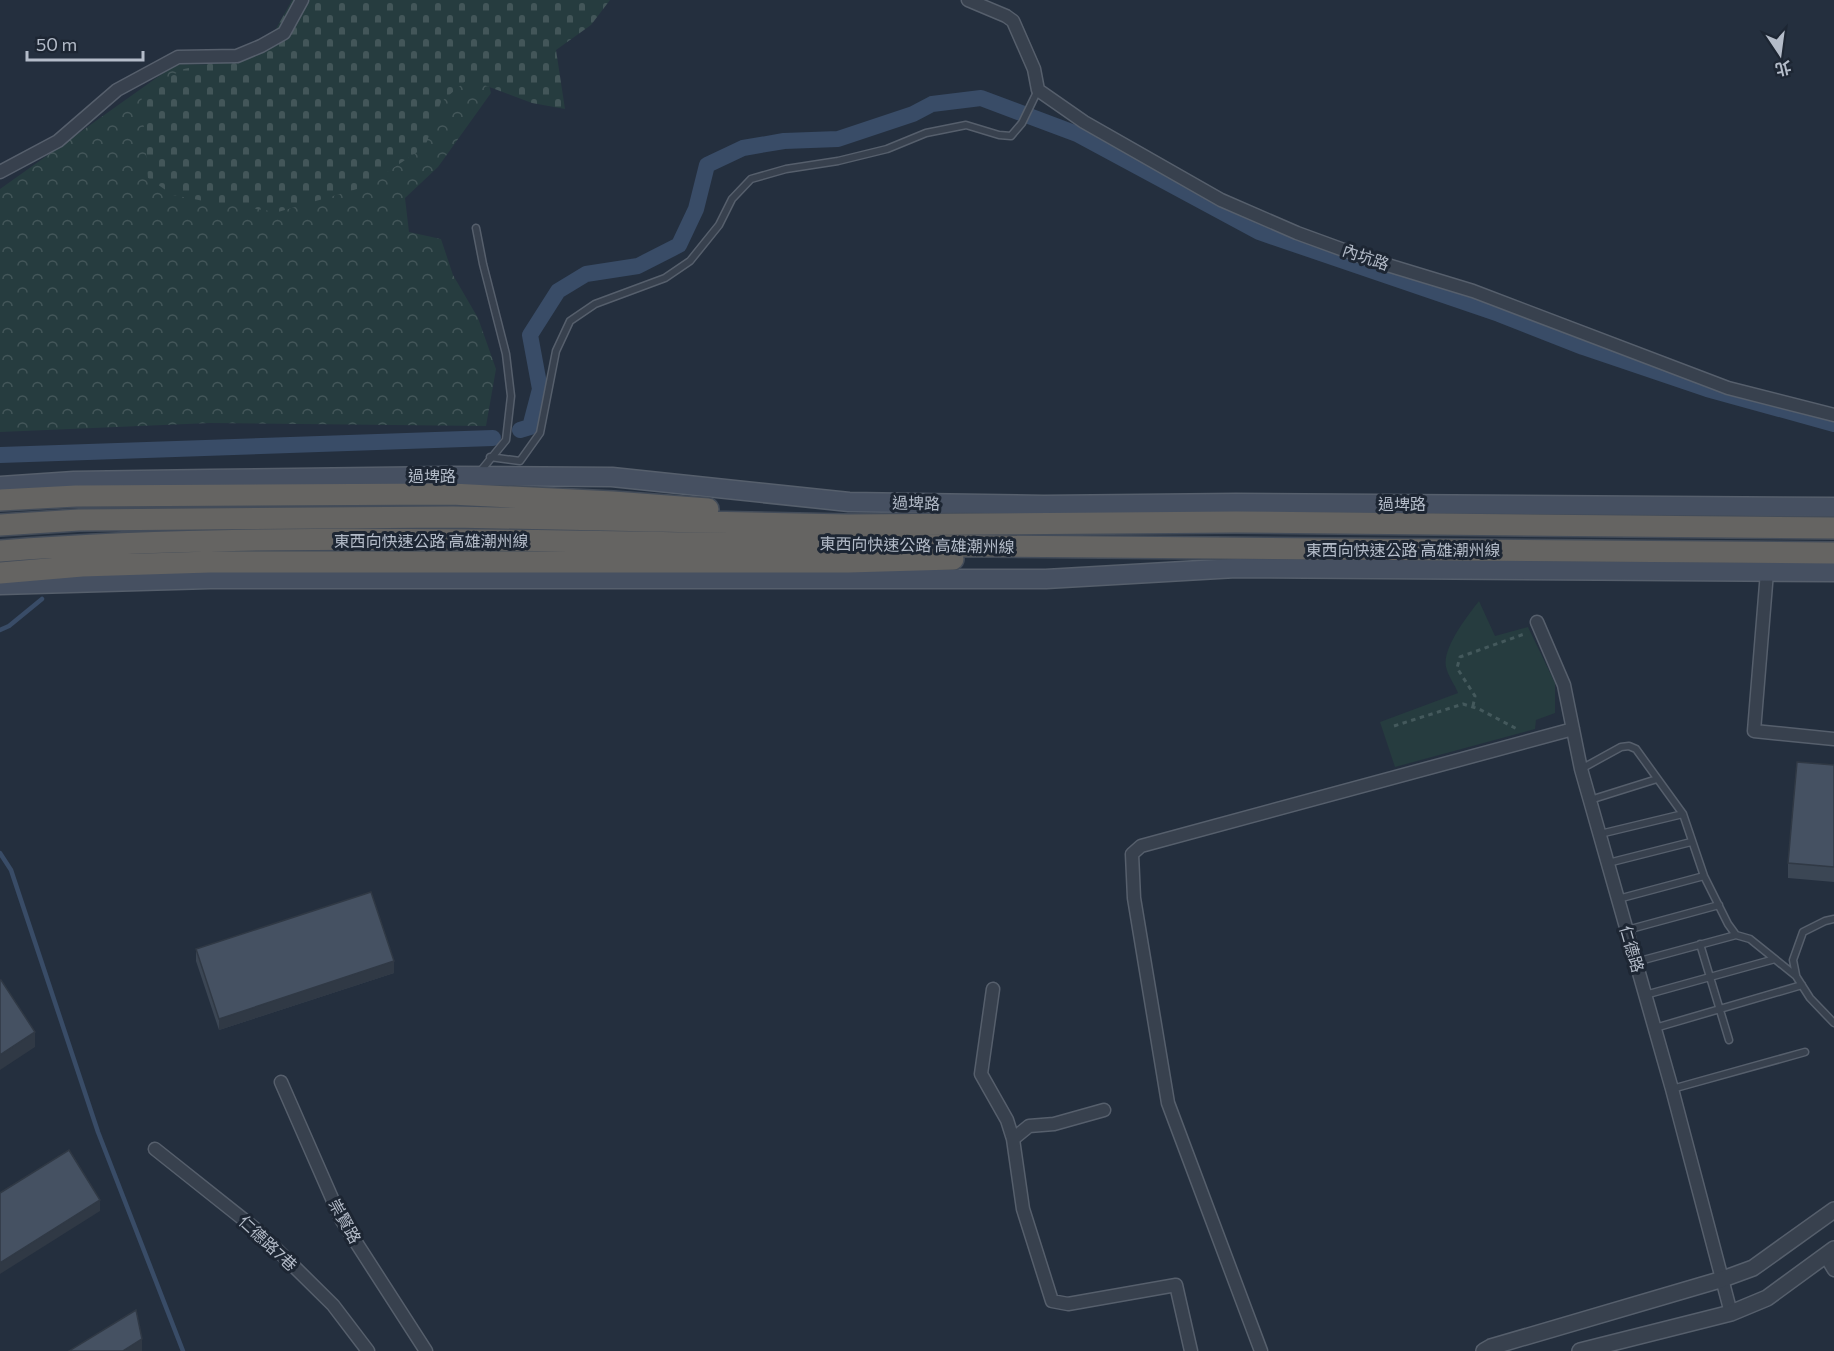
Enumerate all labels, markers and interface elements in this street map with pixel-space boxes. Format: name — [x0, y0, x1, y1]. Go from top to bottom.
scale bar — [27, 24, 142, 62]
north arrow — [1750, 24, 1810, 84]
text: 50 m — [36, 33, 77, 55]
text: 北 — [1774, 58, 1793, 80]
street label: 內坑路 — [1340, 240, 1392, 273]
street label: 過埤路 — [408, 466, 456, 485]
street label: 過埤路 — [892, 493, 940, 512]
street label: 過埤路 — [1378, 494, 1426, 513]
street label: 東西向快速公路 高雄潮州線 — [333, 531, 529, 550]
street label: 東西向快速公路 高雄潮州線 — [819, 533, 1015, 556]
street label: 東西向快速公路 高雄潮州線 — [1305, 540, 1501, 559]
street label: 仁德路 — [1617, 923, 1648, 975]
street label: 崇賢路 — [325, 1195, 365, 1246]
street label: 仁德路7巷 — [235, 1211, 301, 1274]

